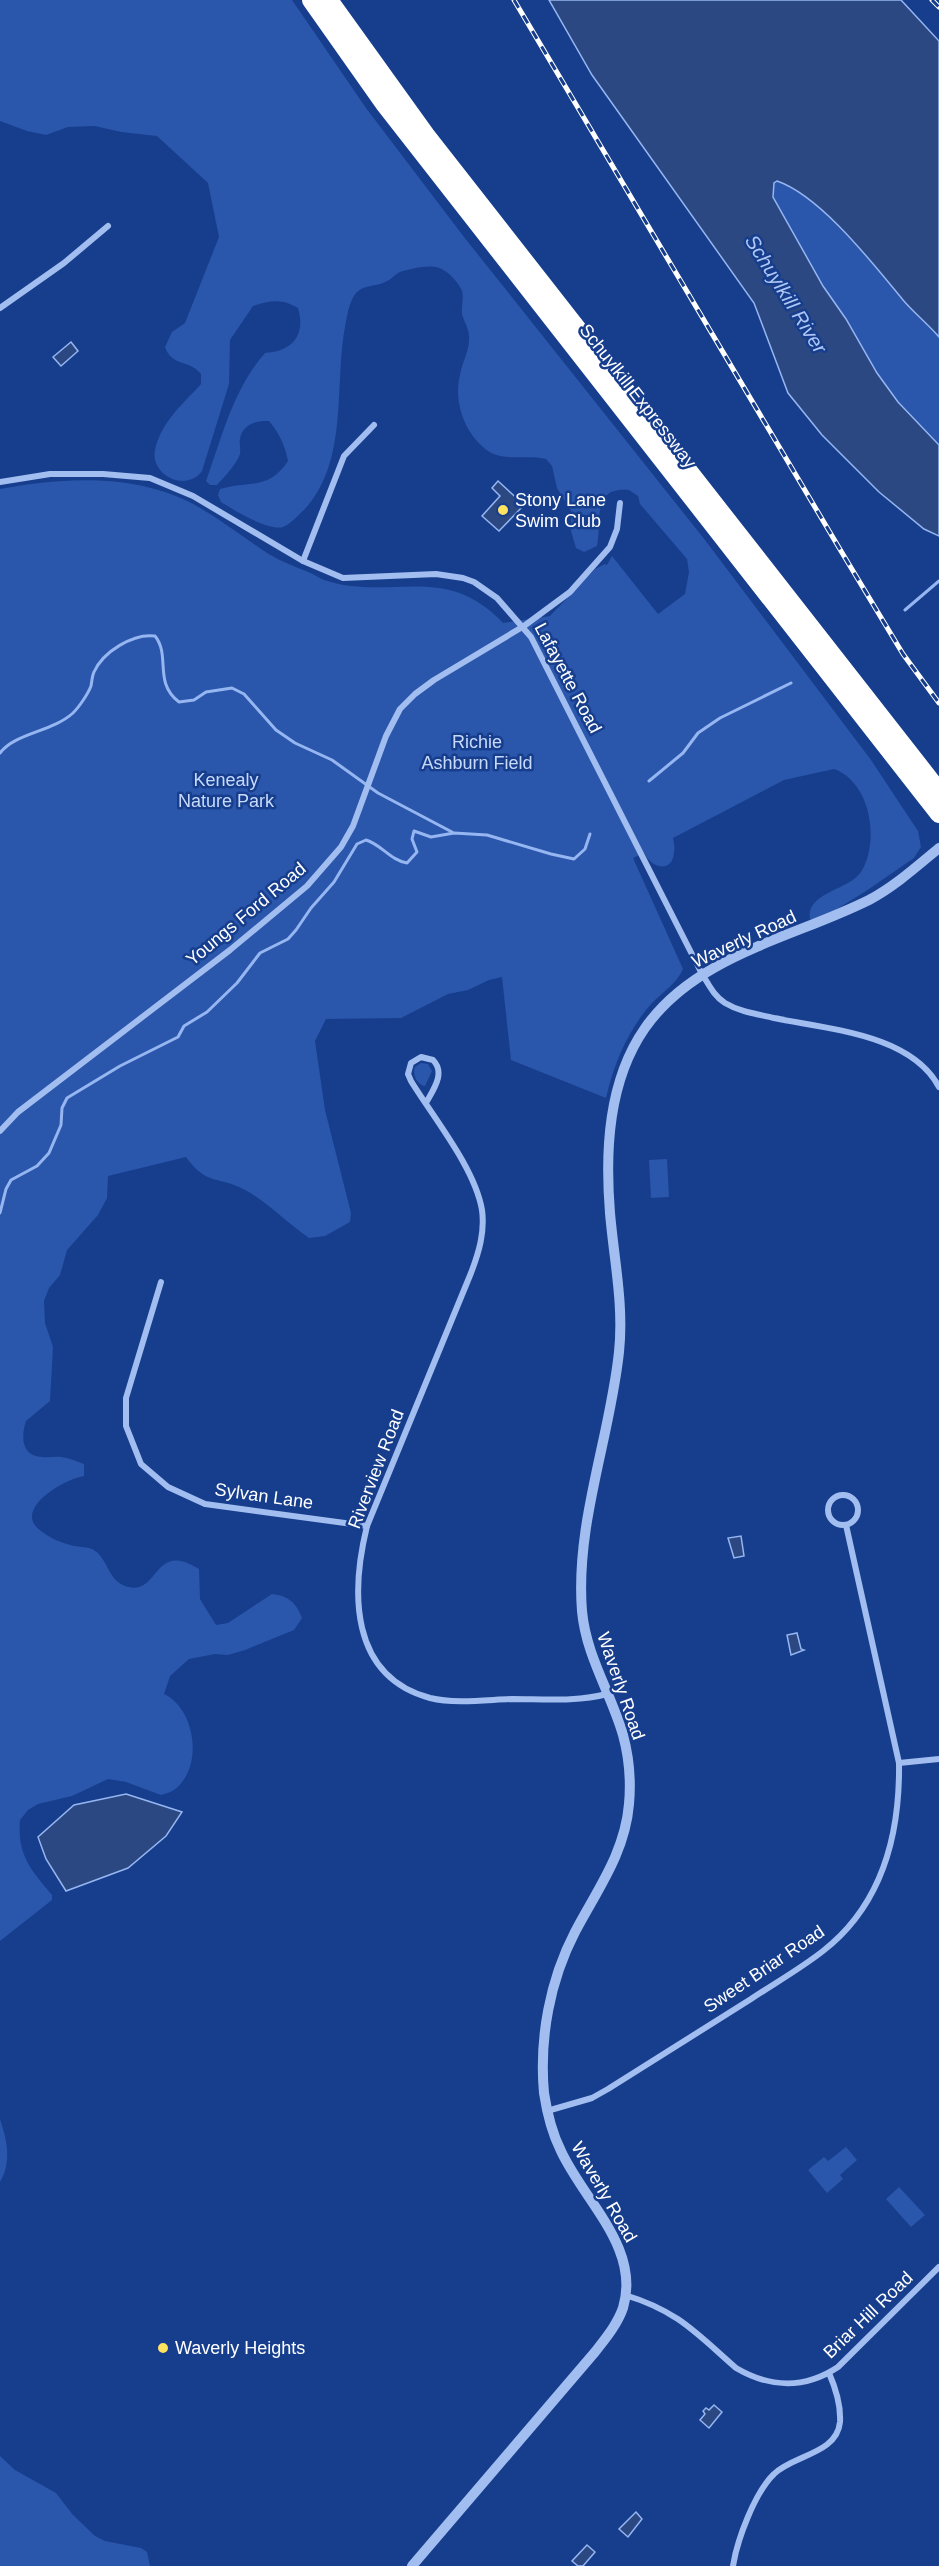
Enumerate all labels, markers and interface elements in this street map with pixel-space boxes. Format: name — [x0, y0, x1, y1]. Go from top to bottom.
water label: Schuylkill River — [741, 231, 832, 358]
street label: Schuylkill Expressway — [576, 320, 700, 472]
place label: Stony Lane Swim Club — [515, 490, 606, 531]
marker: Stony Lane Swim Club — [496, 503, 510, 517]
street label: Lafayette Road — [531, 619, 605, 737]
park label: Richie Ashburn Field — [421, 732, 533, 773]
park label: Kenealy Nature Park — [178, 770, 275, 811]
street label: Youngs Ford Road — [182, 858, 310, 970]
street label: Waverly Road — [689, 906, 799, 972]
street label: Riverview Road — [344, 1407, 408, 1531]
street label: Sylvan Lane — [214, 1479, 314, 1513]
street label: Waverly Road — [593, 1630, 649, 1742]
street label: Sweet Briar Road — [700, 1921, 828, 2017]
street label: Waverly Road — [567, 2138, 641, 2246]
street label: Briar Hill Road — [819, 2268, 917, 2362]
place label: Waverly Heights — [175, 2338, 305, 2358]
marker: Waverly Heights — [156, 2341, 170, 2355]

